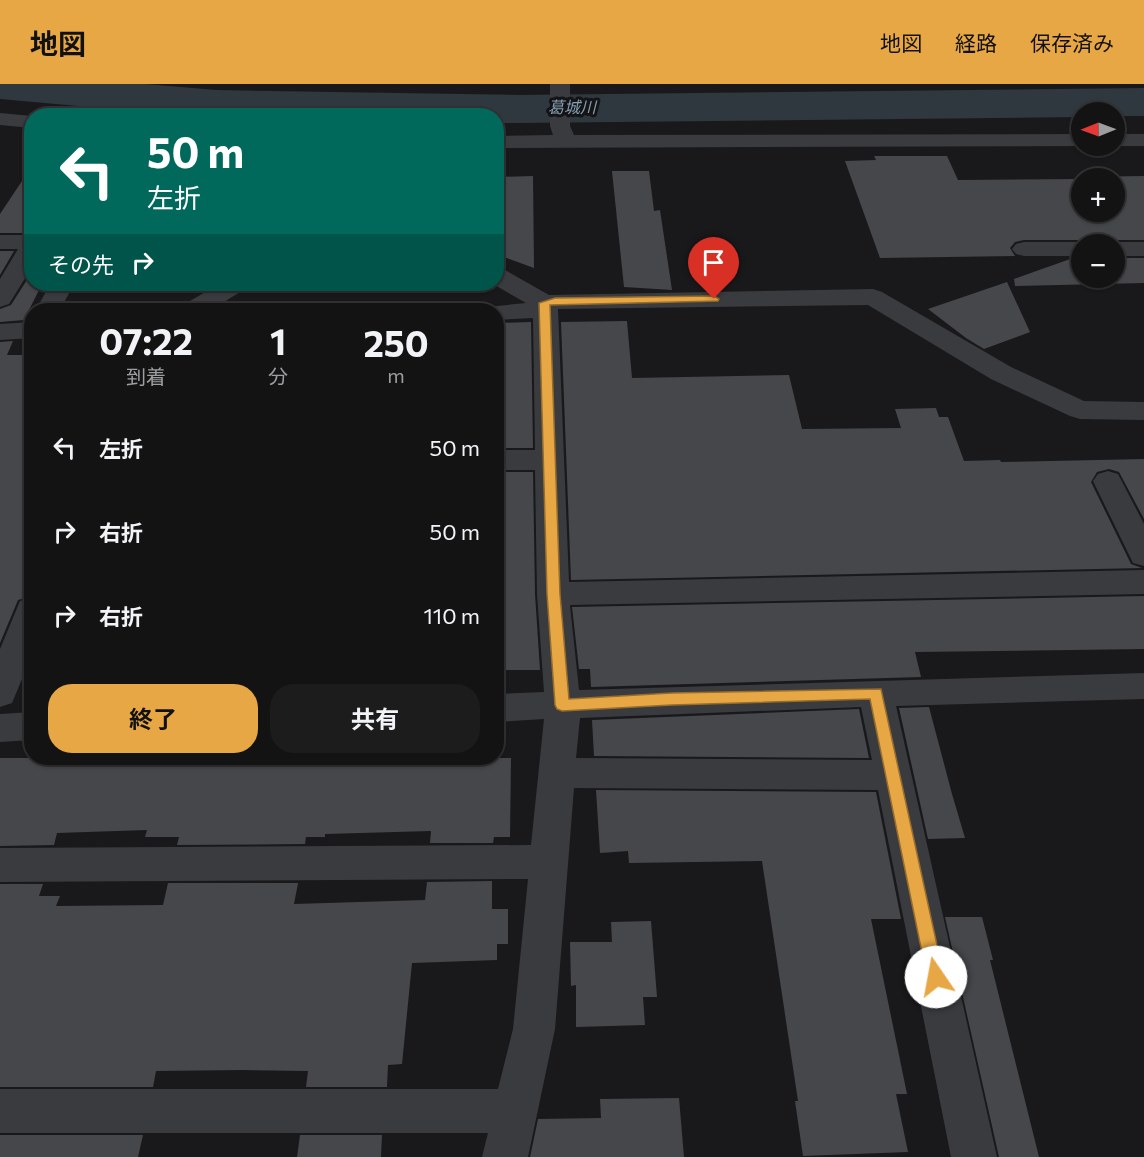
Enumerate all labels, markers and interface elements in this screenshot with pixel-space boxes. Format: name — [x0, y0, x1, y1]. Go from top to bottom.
text: 地図 — [30, 26, 86, 60]
text: 地図 — [880, 30, 922, 55]
text: 経路 — [955, 30, 997, 55]
text: 保存済み — [1030, 30, 1114, 55]
water label: 葛城川 — [548, 97, 598, 116]
north arrow — [1071, 102, 1125, 156]
map controls — [1071, 102, 1125, 288]
text: 50 m — [147, 125, 244, 177]
icon: left — [48, 132, 126, 210]
button: + — [1071, 168, 1125, 222]
text: 左折 — [147, 181, 201, 214]
button: − — [1071, 234, 1125, 288]
pin — [688, 237, 739, 299]
icon: right — [126, 246, 159, 279]
icon: arrive — [697, 246, 730, 279]
text: その先 — [48, 251, 114, 278]
text: 07:22 — [99, 318, 193, 362]
text: 1 — [270, 318, 286, 362]
text: 250 — [363, 320, 429, 364]
text: m — [387, 363, 405, 387]
text: 到着 — [126, 364, 166, 388]
text: 分 — [268, 364, 288, 388]
icon: left — [48, 431, 81, 464]
text: 50 m — [430, 434, 480, 461]
text: 左折 — [99, 435, 143, 462]
icon: right — [48, 515, 81, 548]
text: 50 m — [430, 518, 480, 545]
text: 右折 — [99, 519, 143, 546]
icon: right — [48, 599, 81, 632]
text: 110 m — [423, 602, 480, 629]
text: 右折 — [99, 603, 143, 630]
button: 終了 — [48, 684, 258, 753]
button: 共有 — [270, 684, 480, 753]
position arrow — [904, 945, 968, 1009]

